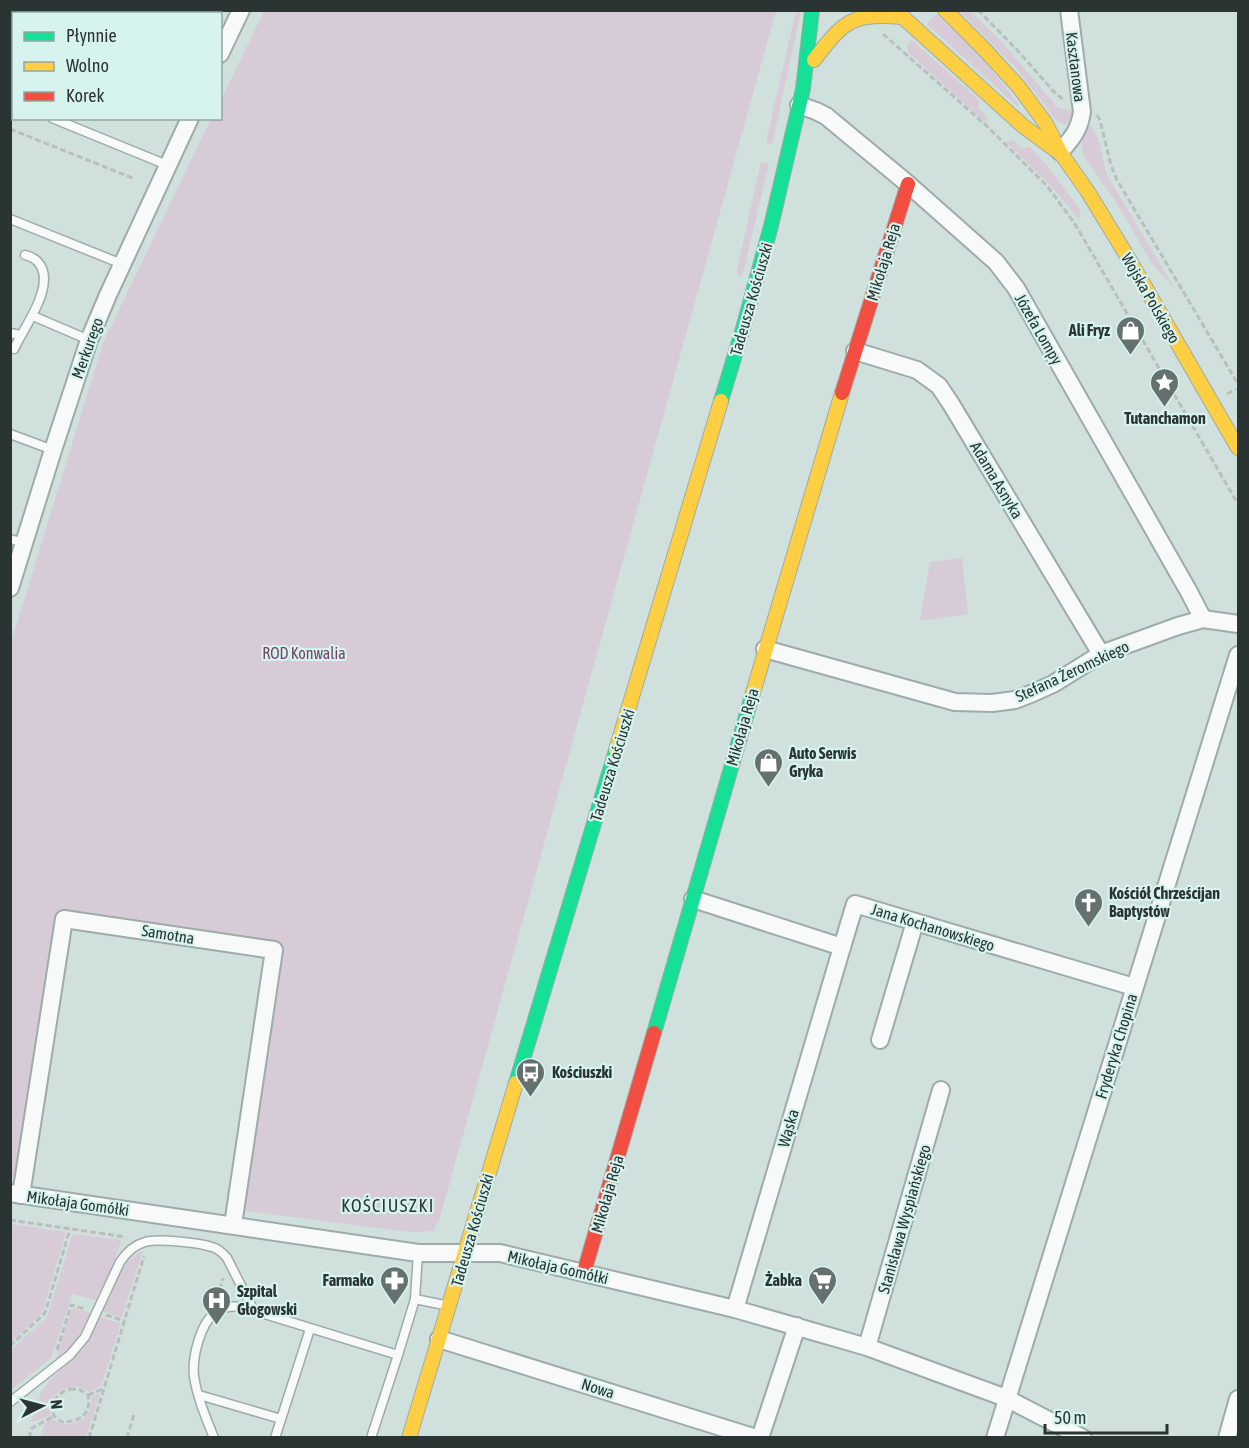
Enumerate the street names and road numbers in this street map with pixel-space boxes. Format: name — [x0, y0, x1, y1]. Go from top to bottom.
street label: Kasztanowa — [1063, 31, 1089, 103]
street label: Mikołaja Reja — [863, 221, 904, 303]
street label: Tadeusza Kościuszki — [726, 240, 776, 358]
street label: Wojska Polskiego — [1117, 250, 1184, 347]
street label: Józefa Lompy — [1011, 290, 1067, 368]
street label: Merkurego — [68, 315, 107, 381]
street label: Adama Asnyka — [966, 438, 1027, 522]
street label: Stefana Żeromskiego — [1012, 637, 1132, 706]
street label: Mikołaja Reja — [722, 686, 763, 768]
street label: Tadeusza Kościuszki — [586, 707, 638, 823]
street label: Jana Kochanowskiego — [869, 900, 997, 955]
street label: Samotna — [140, 921, 196, 947]
street label: Fryderyka Chopina — [1091, 991, 1142, 1101]
street label: Wąska — [774, 1107, 803, 1149]
street label: Stanisława Wyspiańskiego — [874, 1142, 935, 1296]
street label: Mikołaja Reja — [587, 1153, 628, 1235]
street label: Tadeusza Kościuszki — [447, 1171, 497, 1289]
street label: Mikołaja Gomółki — [26, 1187, 130, 1220]
street label: Mikołaja Gomółki — [505, 1247, 610, 1288]
street label: Nowa — [579, 1374, 617, 1402]

